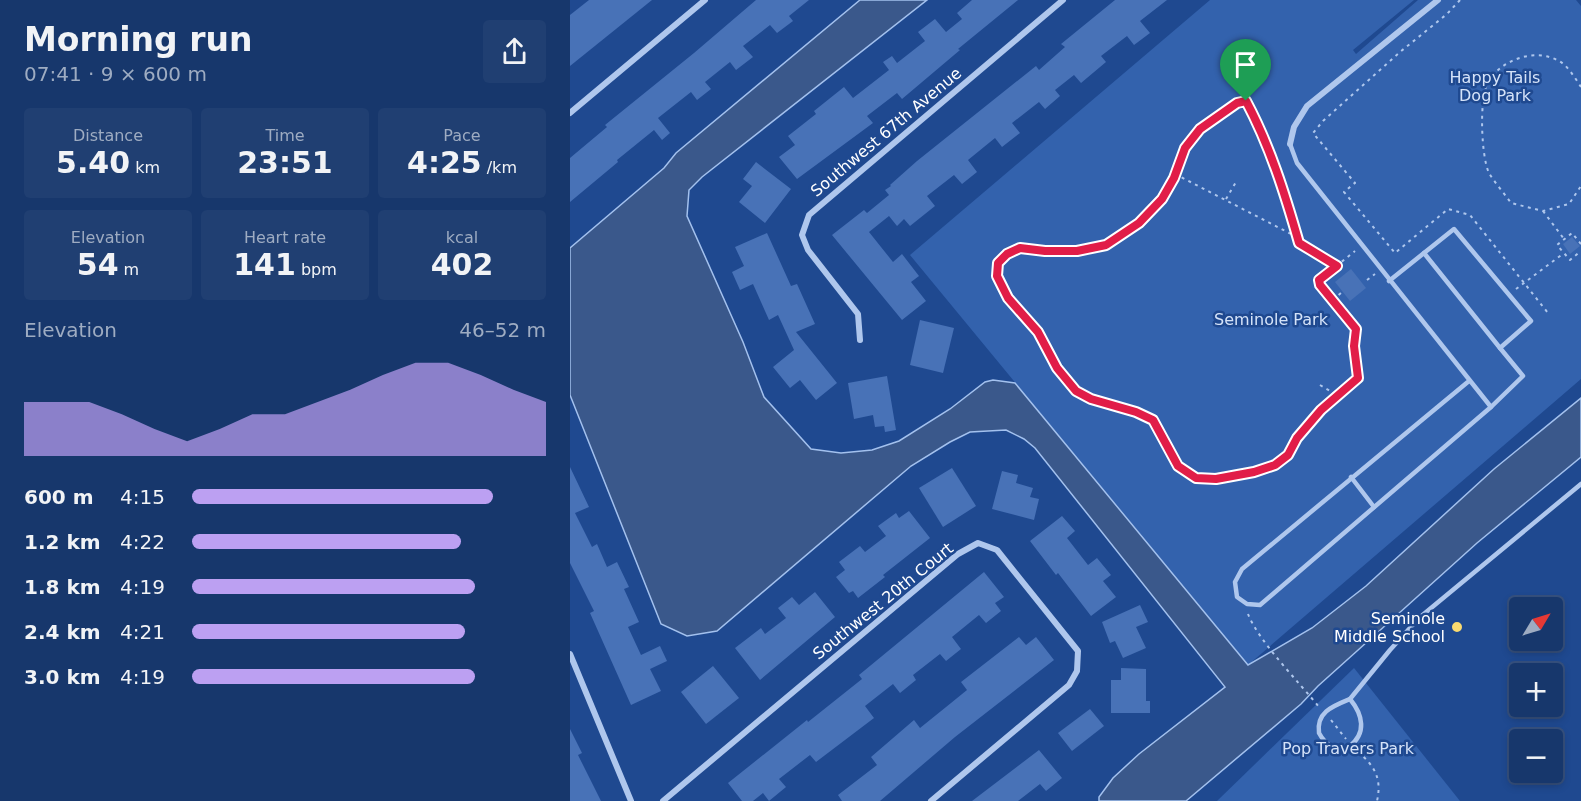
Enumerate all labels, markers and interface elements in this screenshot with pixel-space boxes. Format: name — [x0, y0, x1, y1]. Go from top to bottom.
text: Morning run — [24, 20, 252, 59]
button: share — [483, 20, 546, 83]
pin — [1220, 39, 1271, 101]
icon: arrive — [1229, 48, 1262, 81]
text: 07:41 · 9 × 600 m — [24, 62, 207, 86]
street label: Southwest 67th Avenue — [807, 64, 965, 200]
park label: Happy Tails Dog Park — [1450, 68, 1540, 105]
text: Distance — [73, 126, 143, 145]
text: Time — [265, 126, 305, 145]
text: Pace — [443, 126, 481, 145]
text: 5.40 — [56, 145, 130, 180]
text: 23:51 — [237, 145, 333, 180]
text: 4:25 — [407, 145, 482, 180]
text: km — [130, 158, 160, 177]
text: /km — [482, 158, 517, 177]
text: Elevation — [71, 228, 145, 247]
text: Heart rate — [244, 228, 326, 247]
text: kcal — [446, 228, 478, 247]
text: 54 — [77, 247, 119, 282]
text: 141 — [233, 247, 296, 282]
text: 402 — [431, 247, 493, 282]
text: m — [119, 260, 139, 279]
text: bpm — [296, 260, 337, 279]
park label: Seminole Park — [1214, 310, 1329, 329]
text: Elevation — [24, 318, 117, 342]
text: 46–52 m — [459, 318, 546, 342]
text: 600 m — [24, 485, 94, 509]
text: 4:15 — [120, 485, 165, 509]
text: 1.2 km — [24, 530, 101, 554]
text: 4:22 — [120, 530, 165, 554]
street label: Southwest 20th Court — [809, 539, 957, 663]
text: 1.8 km — [24, 575, 101, 599]
text: 4:19 — [120, 575, 165, 599]
north arrow — [1509, 597, 1563, 651]
map controls — [1509, 597, 1563, 783]
place label: Seminole Middle School — [1334, 609, 1445, 646]
text: 2.4 km — [24, 620, 101, 644]
text: 4:21 — [120, 620, 165, 644]
marker: Seminole Middle School — [1450, 620, 1464, 634]
button: + — [1509, 663, 1563, 717]
text: 3.0 km — [24, 665, 101, 689]
text: 4:19 — [120, 665, 165, 689]
button: − — [1509, 729, 1563, 783]
park label: Pop Travers Park — [1282, 739, 1415, 758]

